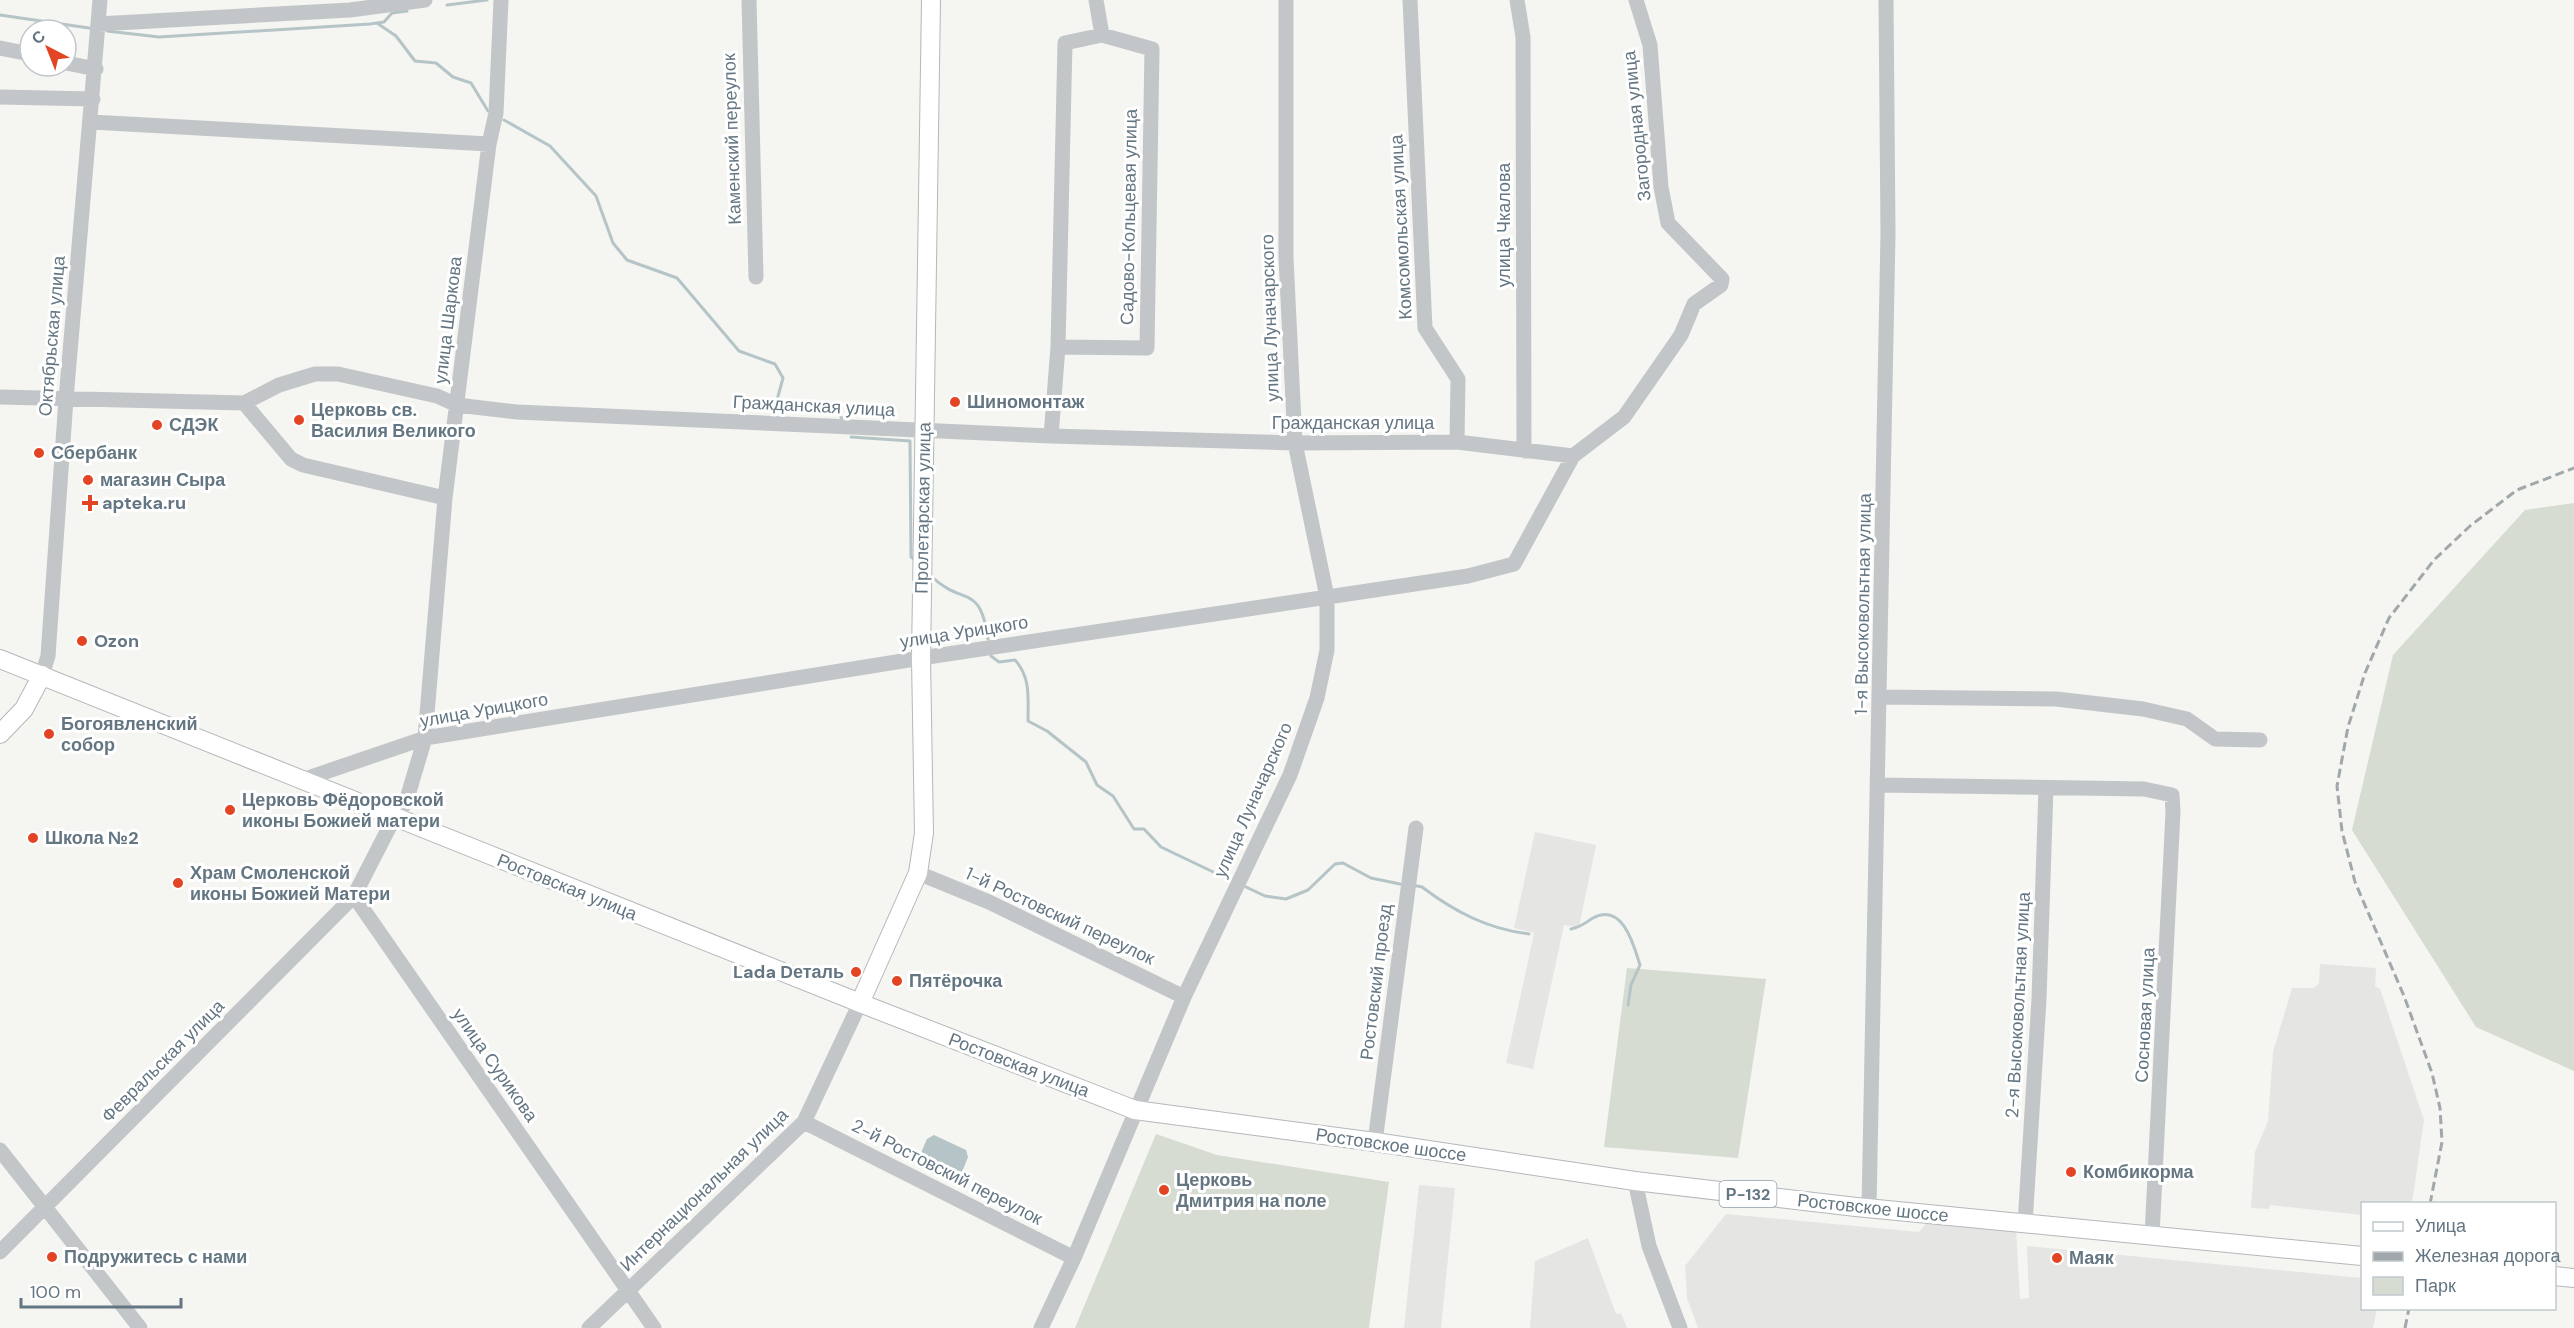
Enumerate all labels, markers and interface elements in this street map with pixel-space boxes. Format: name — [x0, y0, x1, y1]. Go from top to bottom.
north arrow — [18, 18, 78, 78]
text: С — [27, 25, 50, 49]
street label: Загородная улица — [1617, 49, 1657, 202]
street label: Каменский переулок — [717, 53, 747, 225]
street label: Садово-Кольцевая улица — [1115, 108, 1143, 325]
street label: Комсомольская улица — [1384, 133, 1418, 320]
street label: улица Чкалова — [1492, 162, 1516, 287]
street label: улица Луначарского — [1255, 234, 1285, 402]
street label: Октябрьская улица — [33, 254, 71, 417]
street label: улица Шаркова — [428, 254, 468, 385]
street label: Гражданская улица — [732, 390, 897, 422]
place label: Шиномонтаж — [967, 390, 1085, 414]
marker: Шиномонтаж — [948, 395, 962, 409]
place label: Церковь св. Василия Великого — [311, 398, 476, 443]
street label: Гражданская улица — [1272, 411, 1435, 435]
place label: СДЭК — [169, 413, 219, 437]
marker: Церковь св. Василия Великого — [292, 413, 306, 427]
marker: СДЭК — [150, 418, 164, 432]
street label: Пролетарская улица — [910, 421, 937, 594]
place label: Сбербанк — [51, 441, 138, 465]
marker: Сбербанк — [32, 446, 46, 460]
place label: магазин Сыра — [100, 468, 226, 492]
marker: магазин Сыра — [81, 473, 95, 487]
place label: apteka.ru — [102, 491, 186, 515]
street label: 1-я Высоковольтная улица — [1849, 492, 1877, 715]
marker: apteka.ru — [83, 496, 97, 510]
street label: улица Урицкого — [898, 610, 1030, 654]
place label: Ozon — [94, 629, 139, 653]
marker: Ozon — [75, 634, 89, 648]
street label: улица Урицкого — [418, 687, 550, 733]
place label: Богоявленский собор — [61, 712, 198, 757]
street label: улица Луначарского — [1208, 719, 1298, 881]
marker: Богоявленский собор — [42, 727, 56, 741]
place label: Церковь Фёдоровской иконы Божией матери — [242, 788, 444, 833]
marker: Церковь Фёдоровской иконы Божией матери — [223, 803, 237, 817]
place label: Школа №2 — [45, 826, 139, 850]
marker: Школа №2 — [26, 831, 40, 845]
street label: Ростовская улица — [493, 848, 641, 926]
place label: Храм Смоленской иконы Божией Матери — [190, 861, 390, 906]
street label: 1-й Ростовский переулок — [961, 862, 1159, 971]
marker: Храм Смоленской иконы Божией Матери — [171, 876, 185, 890]
street label: 2-я Высоковольтная улица — [2000, 890, 2036, 1119]
street label: Ростовский проезд — [1355, 902, 1398, 1061]
street label: Сосновая улица — [2129, 946, 2161, 1083]
place label: Lada Dеталь — [733, 960, 844, 984]
marker: Lada Dеталь — [849, 965, 863, 979]
place label: Пятёрочка — [909, 969, 1003, 993]
marker: Пятёрочка — [890, 974, 904, 988]
street label: Февральская улица — [96, 994, 230, 1128]
street label: улица Сурикова — [447, 1003, 544, 1127]
street label: Ростовская улица — [945, 1027, 1094, 1103]
street label: Интернациональная улица — [615, 1103, 794, 1277]
street label: 2-й Ростовский переулок — [847, 1113, 1047, 1231]
street label: Ростовское шоссе — [1314, 1123, 1468, 1167]
place label: Комбикорма — [2083, 1160, 2195, 1184]
marker: Комбикорма — [2064, 1165, 2078, 1179]
place label: Церковь Дмитрия на поле — [1176, 1168, 1327, 1213]
road number: Р-132 — [1720, 1181, 1776, 1207]
marker: Церковь Дмитрия на поле — [1157, 1183, 1171, 1197]
street label: Ростовское шоссе — [1796, 1188, 1950, 1228]
legend — [2361, 1202, 2556, 1310]
text: Улица — [2415, 1214, 2467, 1238]
text: Железная дорога — [2415, 1244, 2561, 1268]
place label: Подружитесь с нами — [64, 1245, 247, 1269]
place label: Маяк — [2069, 1246, 2115, 1270]
marker: Подружитесь с нами — [45, 1250, 59, 1264]
marker: Маяк — [2050, 1251, 2064, 1265]
scale bar — [21, 1271, 182, 1309]
text: Парк — [2415, 1274, 2456, 1298]
text: 100 m — [30, 1280, 81, 1304]

